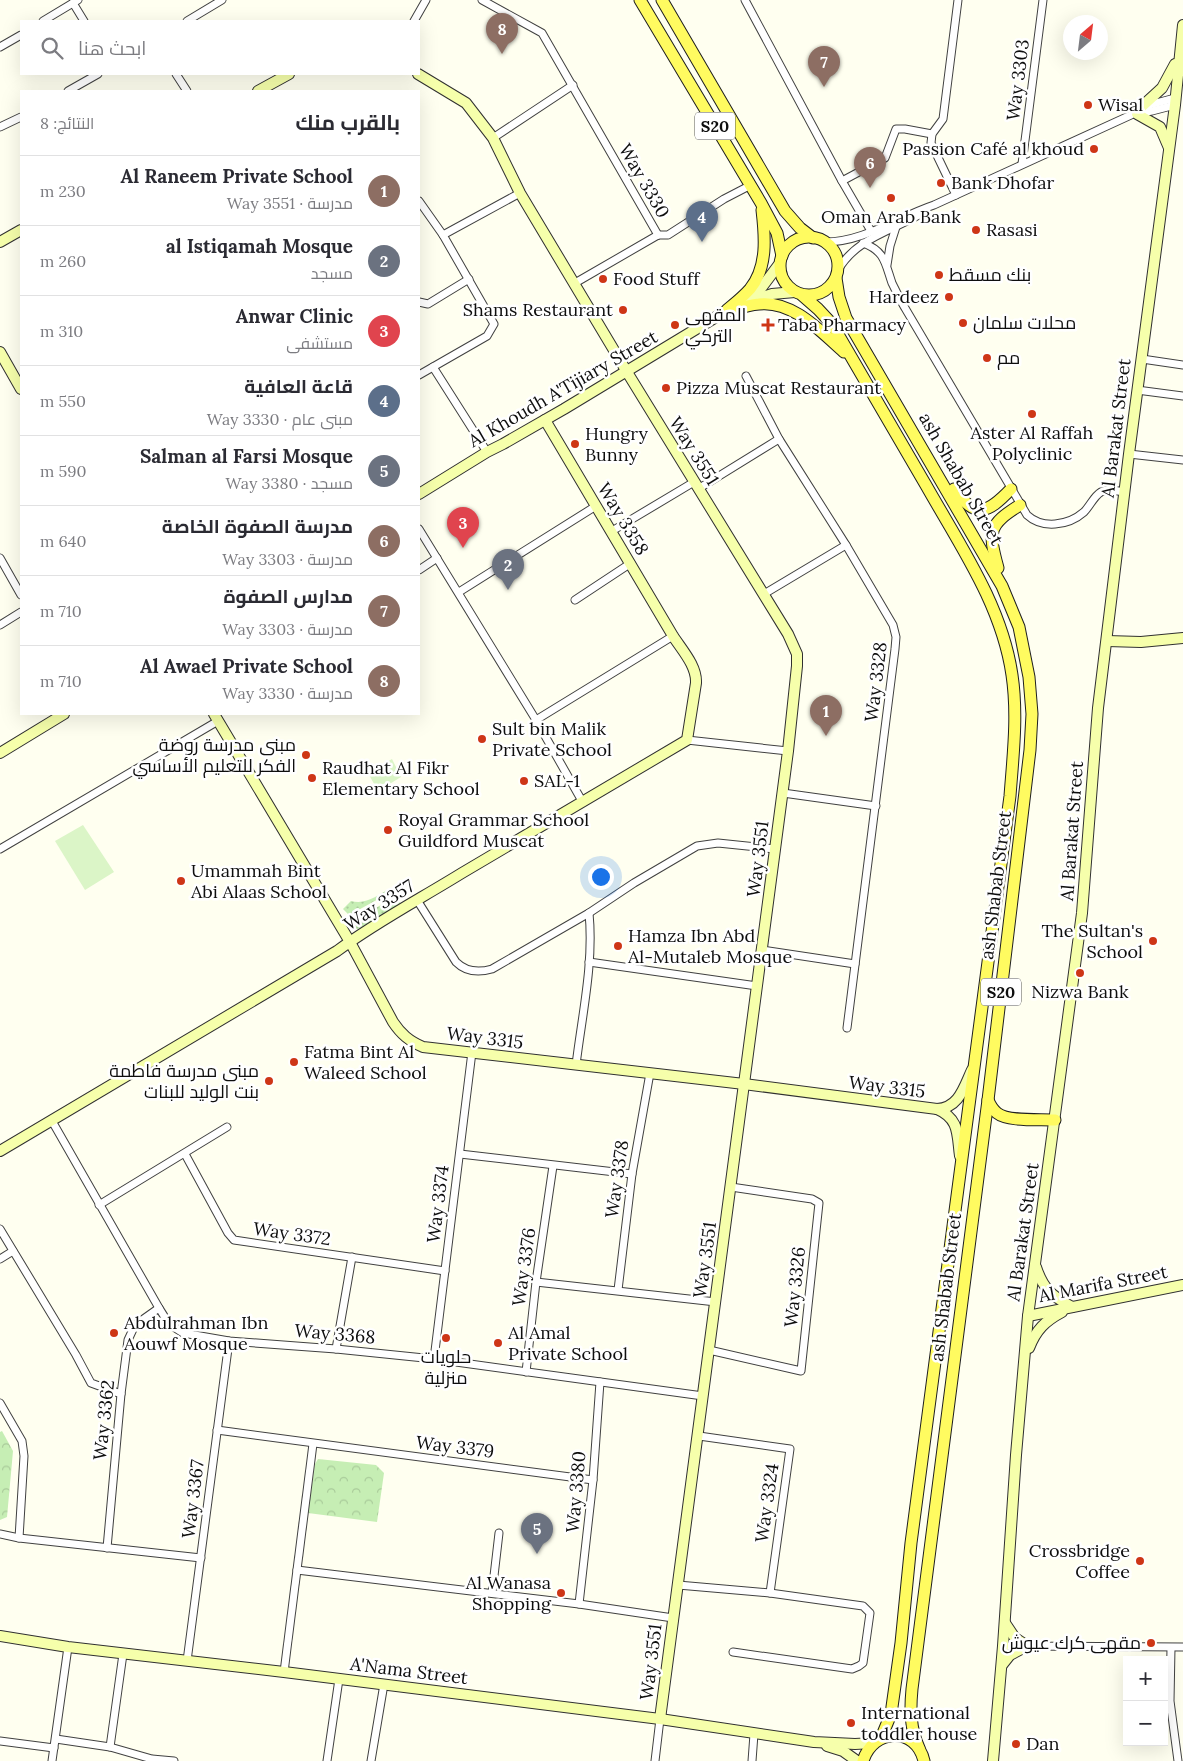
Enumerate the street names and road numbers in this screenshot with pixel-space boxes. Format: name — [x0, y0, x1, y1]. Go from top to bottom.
street label: Way 3303 — [1001, 38, 1034, 122]
road number: S20 — [695, 112, 735, 140]
street label: Way 3330 — [614, 140, 675, 222]
street label: Al Khoudh A'Tijiary Street — [463, 325, 661, 453]
street label: Al Barakat Street — [1095, 357, 1135, 500]
street label: ash Shabab Street — [914, 408, 1009, 549]
street label: Way 3551 — [664, 412, 725, 489]
street label: Way 3358 — [593, 478, 654, 559]
street label: Way 3328 — [859, 641, 892, 723]
street label: Al Barakat Street — [1055, 760, 1088, 903]
street label: ash Shabab Street — [975, 809, 1016, 960]
street label: Way 3551 — [741, 819, 774, 898]
street label: Way 3357 — [339, 874, 418, 935]
road number: S20 — [981, 979, 1021, 1006]
street label: Way 3315 — [445, 1021, 525, 1054]
street label: Way 3315 — [847, 1070, 927, 1103]
street label: Way 3378 — [600, 1138, 633, 1219]
street label: Al Barakat Street — [1001, 1161, 1044, 1304]
street label: Way 3374 — [421, 1164, 454, 1244]
street label: ash Shabab Street — [925, 1211, 966, 1362]
street label: Way 3372 — [252, 1217, 332, 1250]
street label: Way 3551 — [688, 1220, 721, 1300]
street label: Way 3376 — [507, 1226, 540, 1308]
street label: Way 3326 — [779, 1246, 810, 1328]
street label: Al Marifa Street — [1036, 1260, 1169, 1307]
street label: Way 3368 — [294, 1319, 376, 1348]
street label: Way 3362 — [88, 1379, 119, 1461]
street label: Way 3379 — [415, 1430, 496, 1463]
street label: Way 3380 — [560, 1450, 591, 1534]
street label: Way 3367 — [176, 1458, 209, 1540]
street label: Way 3324 — [750, 1462, 783, 1544]
street label: Way 3551 — [634, 1622, 667, 1701]
street label: A'Nama Street — [348, 1652, 469, 1689]

